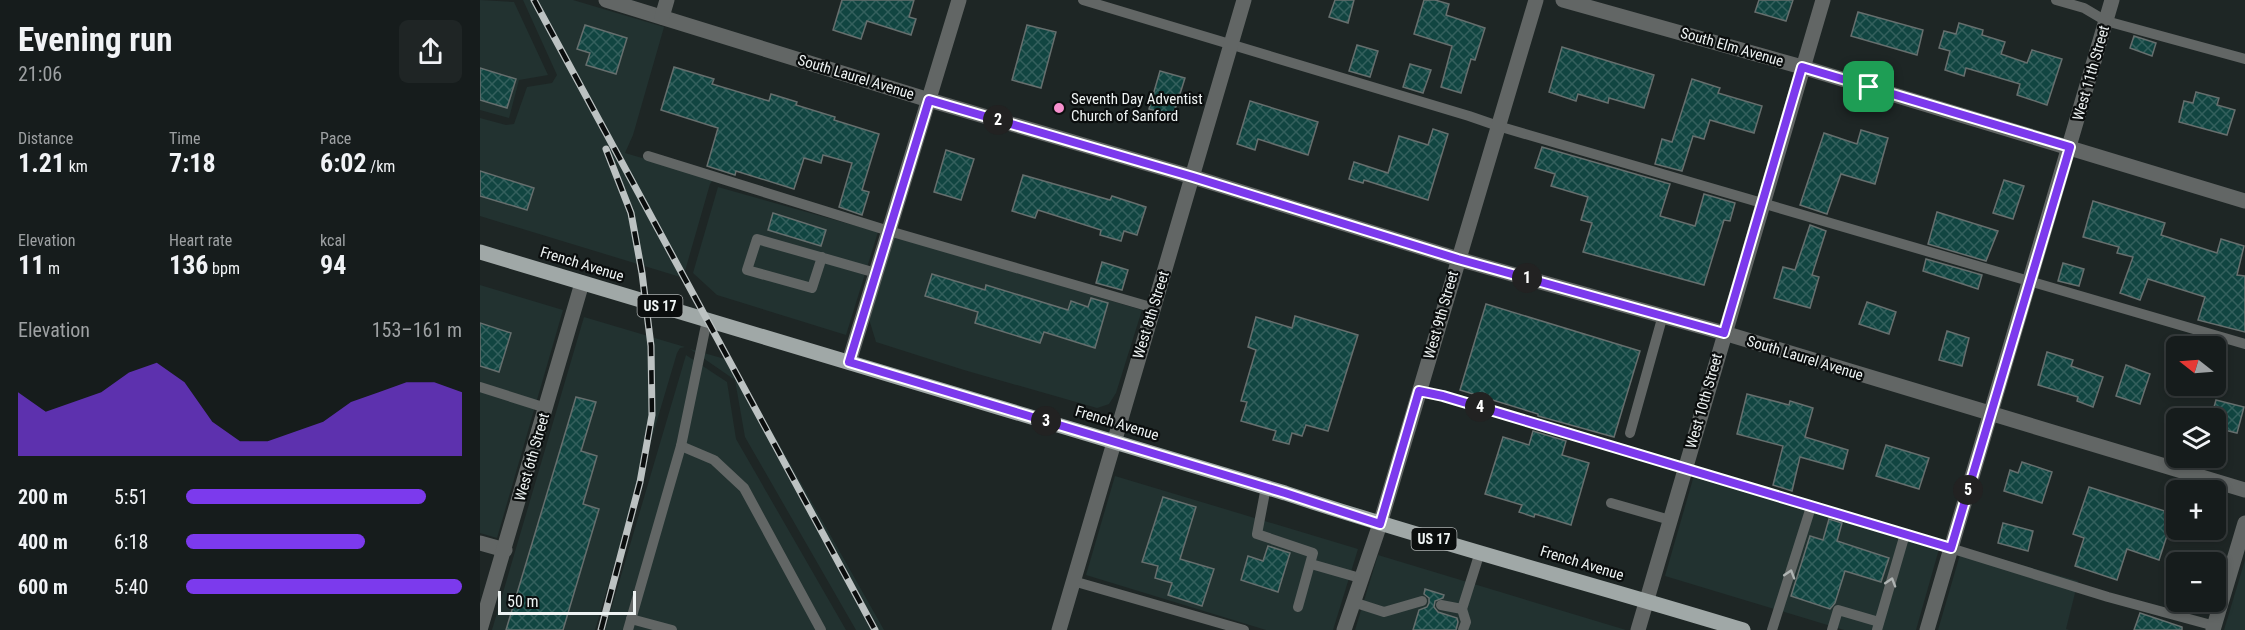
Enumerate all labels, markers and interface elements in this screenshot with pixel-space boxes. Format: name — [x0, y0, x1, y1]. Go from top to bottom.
text: Evening run — [18, 20, 173, 59]
button: share — [399, 20, 462, 83]
street label: West 11th Street — [2069, 23, 2113, 123]
street label: South Elm Avenue — [1678, 24, 1786, 70]
street label: South Laurel Avenue — [796, 51, 916, 103]
pin — [1843, 61, 1894, 112]
text: 21:06 — [18, 62, 62, 86]
icon: arrive — [1852, 70, 1885, 103]
place label: Seventh Day Adventist Church of Sanford — [1071, 90, 1203, 125]
marker: Seventh Day Adventist Church of Sanford — [1052, 101, 1066, 115]
pin: 2 — [983, 105, 1013, 135]
text: 2 — [994, 110, 1002, 129]
text: Distance — [18, 129, 73, 148]
text: Time — [169, 129, 201, 148]
text: Pace — [320, 129, 351, 148]
text: 1.21 — [18, 148, 65, 178]
text: 7:18 — [169, 148, 216, 178]
text: 6:02 — [320, 148, 367, 178]
text: km — [65, 157, 88, 176]
text: /km — [367, 157, 395, 176]
text: Elevation — [18, 231, 76, 250]
text: Heart rate — [169, 231, 232, 250]
text: kcal — [320, 231, 346, 250]
street label: French Avenue — [538, 243, 626, 285]
text: 11 — [18, 250, 44, 280]
text: 136 — [169, 250, 208, 280]
text: 94 — [320, 250, 346, 280]
text: m — [44, 259, 60, 278]
text: bpm — [208, 259, 240, 278]
pin: 1 — [1512, 263, 1542, 293]
text: 1 — [1523, 268, 1531, 287]
street label: West 8th Street — [1129, 269, 1173, 361]
street label: West 9th Street — [1420, 269, 1462, 361]
road number: US 17 — [638, 295, 682, 317]
text: Elevation — [18, 318, 90, 342]
text: 153–161 m — [372, 318, 462, 342]
street label: South Laurel Avenue — [1745, 332, 1865, 384]
north arrow — [2166, 336, 2226, 396]
map controls — [2166, 336, 2226, 612]
street label: West 10th Street — [1682, 351, 1726, 451]
pin: 4 — [1465, 392, 1495, 422]
text: 4 — [1476, 397, 1484, 416]
street label: French Avenue — [1073, 402, 1161, 444]
pin: 3 — [1031, 406, 1061, 436]
button: layers — [2166, 408, 2226, 468]
street label: West 6th Street — [511, 411, 553, 503]
text: 3 — [1042, 411, 1050, 430]
pin: 5 — [1953, 475, 1983, 505]
text: 5 — [1964, 480, 1972, 499]
button: + — [2166, 480, 2226, 540]
text: 200 m — [18, 485, 68, 509]
text: 5:51 — [114, 485, 148, 509]
road number: US 17 — [1412, 528, 1456, 550]
text: 400 m — [18, 530, 68, 554]
text: 6:18 — [114, 530, 148, 554]
street label: French Avenue — [1538, 542, 1626, 584]
button: − — [2166, 552, 2226, 612]
one-way arrow — [1782, 569, 1795, 580]
text: 600 m — [18, 575, 68, 599]
text: 5:40 — [114, 575, 148, 599]
one-way arrow — [1884, 577, 1896, 588]
scale bar — [498, 588, 636, 616]
text: 50 m — [507, 592, 539, 611]

